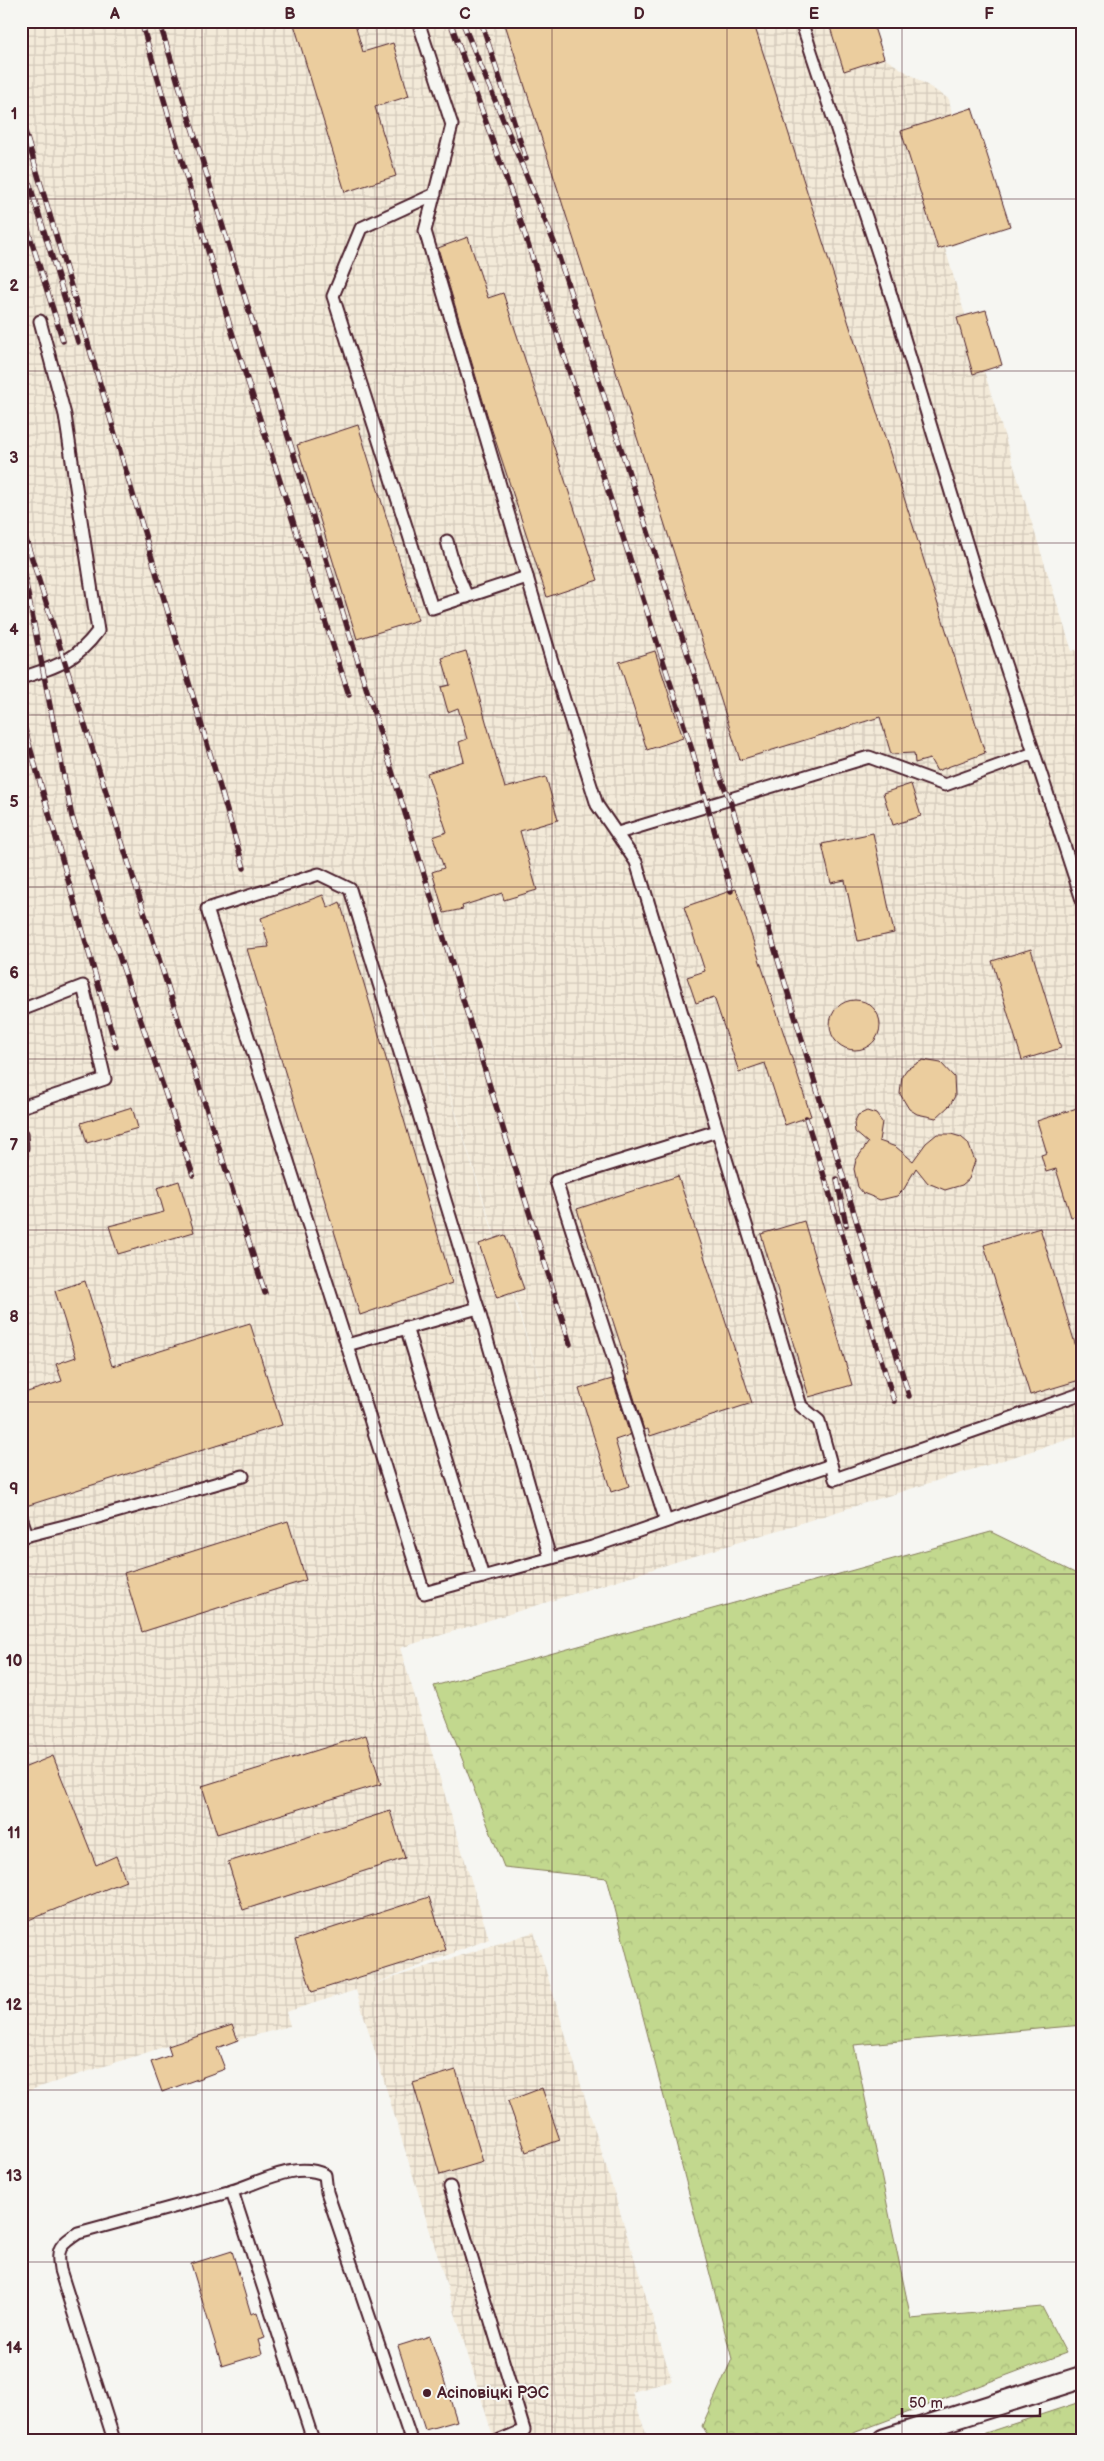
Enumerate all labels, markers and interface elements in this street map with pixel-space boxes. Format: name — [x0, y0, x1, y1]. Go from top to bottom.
text: A — [109, 5, 120, 24]
text: B — [284, 5, 296, 24]
text: C — [459, 5, 471, 24]
text: D — [633, 5, 645, 24]
text: E — [809, 5, 819, 24]
text: F — [984, 5, 994, 24]
text: 1 — [11, 105, 17, 124]
text: 2 — [9, 277, 19, 296]
text: 3 — [9, 449, 19, 468]
text: 4 — [9, 621, 19, 640]
text: 5 — [9, 793, 19, 812]
text: 6 — [9, 964, 19, 983]
text: 7 — [10, 1136, 19, 1155]
text: 8 — [9, 1308, 19, 1327]
text: 9 — [9, 1480, 19, 1499]
text: 10 — [6, 1652, 22, 1671]
text: 11 — [7, 1824, 21, 1843]
text: 12 — [6, 1996, 23, 2015]
text: 13 — [6, 2167, 22, 2186]
text: 14 — [6, 2339, 23, 2358]
place label: Асіповіцкі РЭС — [436, 2384, 549, 2403]
scale bar — [902, 2386, 1039, 2418]
marker: Асіповіцкі РЭС — [421, 2387, 433, 2399]
text: 50 m — [909, 2394, 943, 2413]

